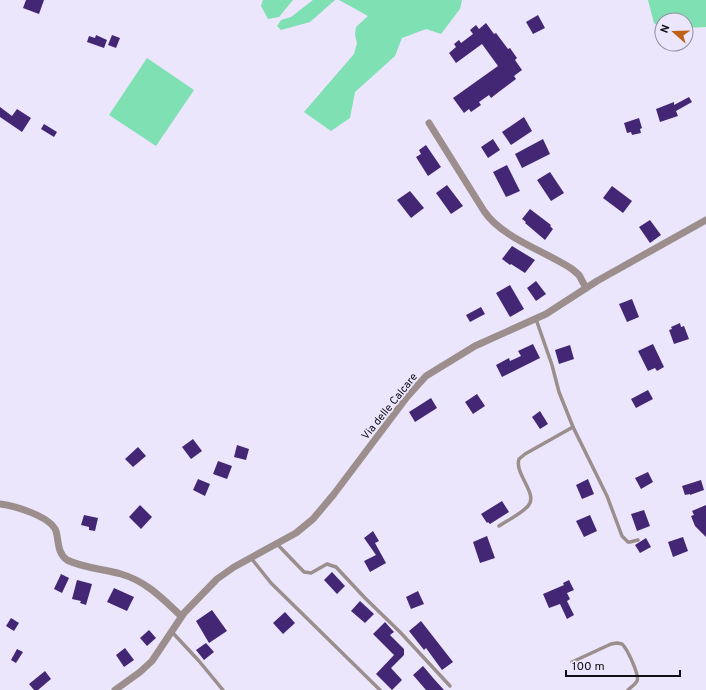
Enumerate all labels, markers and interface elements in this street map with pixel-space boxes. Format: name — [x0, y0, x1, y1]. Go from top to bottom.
north arrow — [654, 12, 694, 52]
text: N — [658, 23, 673, 35]
street label: Via delle Calcare — [359, 370, 421, 443]
scale bar — [566, 652, 680, 678]
text: 100 m — [572, 659, 605, 675]

